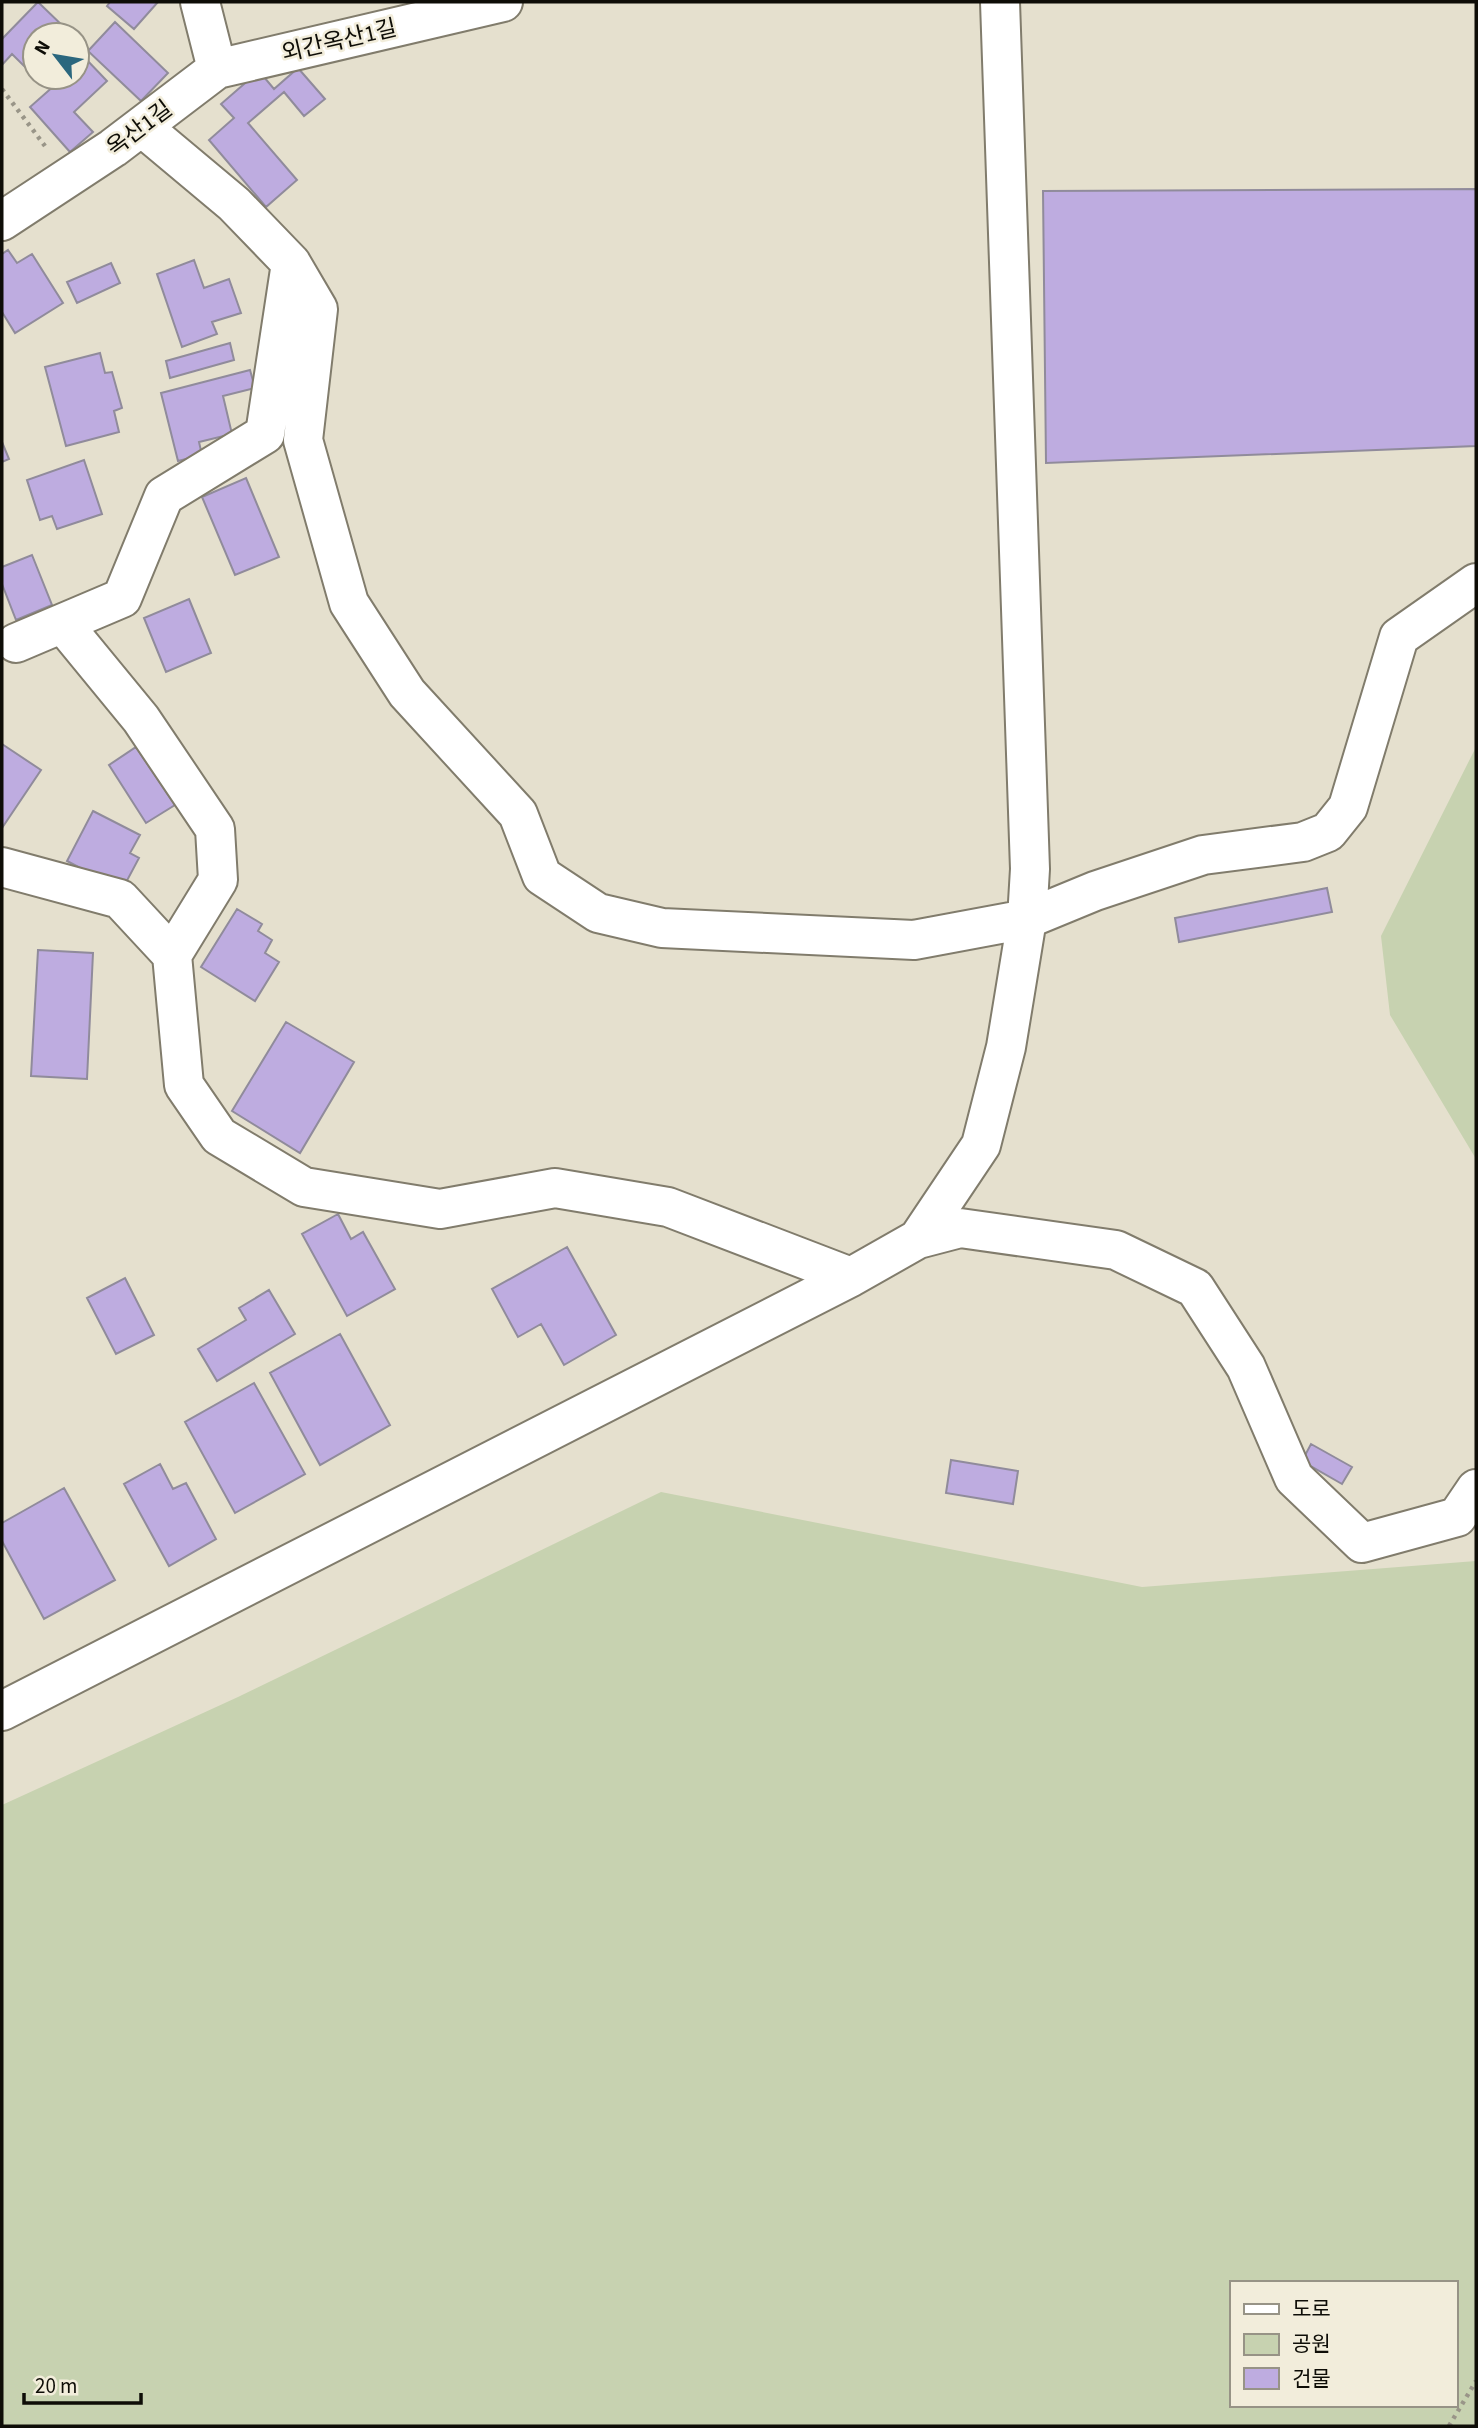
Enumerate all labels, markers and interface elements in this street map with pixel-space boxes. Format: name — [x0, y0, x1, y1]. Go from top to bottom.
street label: 외간옥산1길 — [278, 11, 400, 70]
north arrow — [21, 21, 91, 91]
text: N — [28, 36, 58, 60]
street label: 옥산1길 — [99, 93, 179, 164]
legend — [1230, 2281, 1457, 2407]
text: 도로 — [1292, 2294, 1331, 2324]
text: 공원 — [1292, 2329, 1331, 2359]
scale bar — [24, 2362, 142, 2406]
text: 건물 — [1292, 2364, 1331, 2394]
text: 20 m — [35, 2371, 77, 2401]

